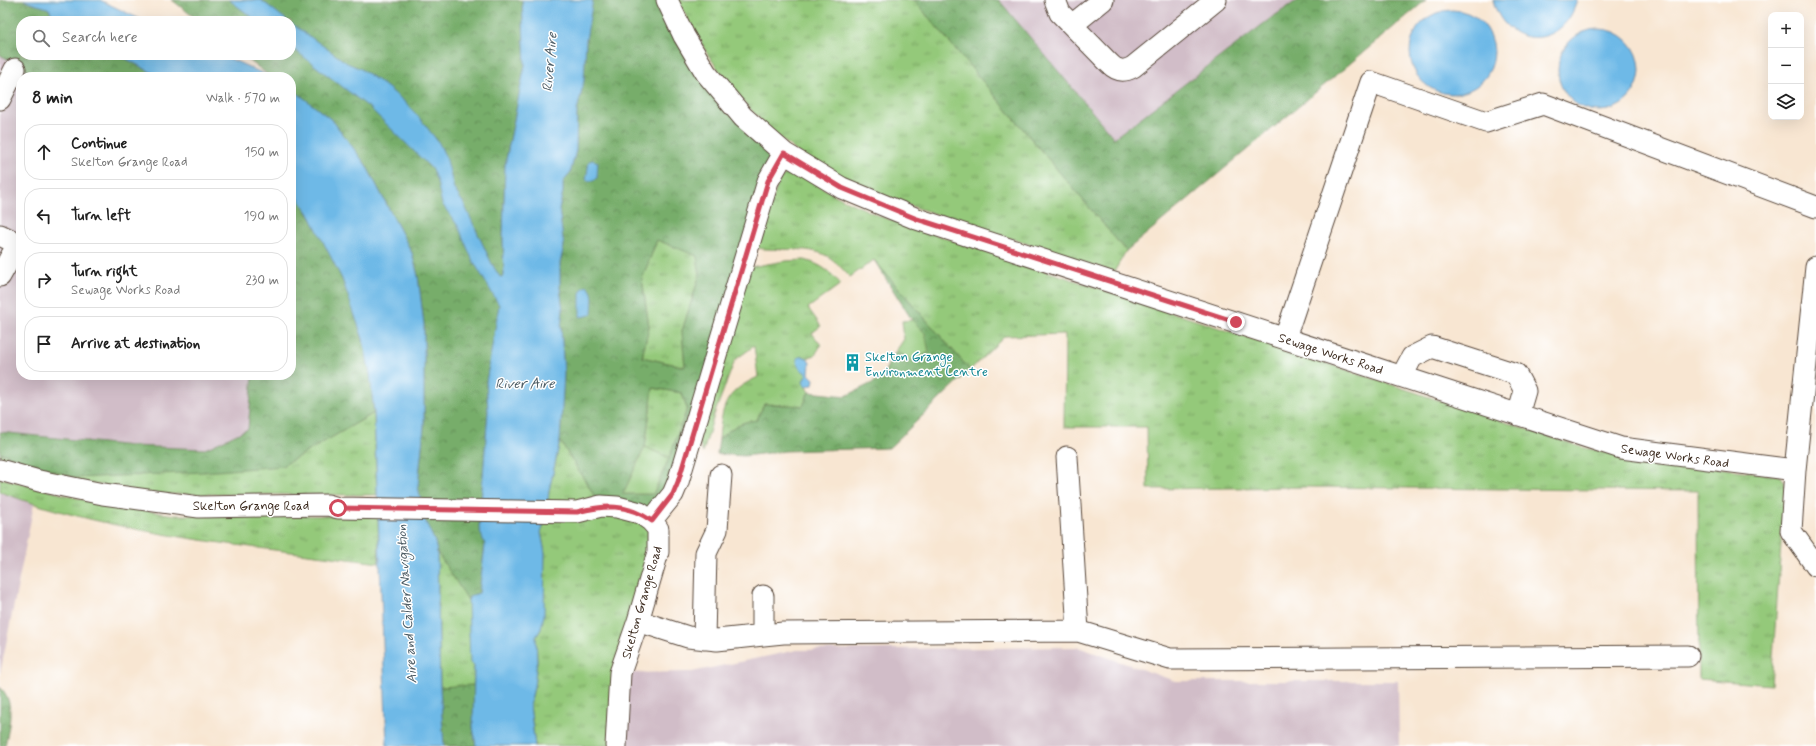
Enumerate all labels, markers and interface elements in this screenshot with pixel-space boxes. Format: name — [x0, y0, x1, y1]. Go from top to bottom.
map controls — [1768, 12, 1804, 120]
button: + — [1768, 12, 1804, 48]
search box — [16, 16, 296, 60]
icon: search — [30, 27, 52, 49]
text: Search here — [62, 28, 138, 48]
water label: River Aire — [538, 31, 562, 92]
button: − — [1768, 48, 1804, 84]
button: layers — [1768, 84, 1804, 120]
text: 8 min — [32, 87, 73, 109]
text: Walk · 570 m — [206, 90, 280, 107]
text: Continue — [71, 134, 127, 154]
icon: ahead — [33, 141, 55, 163]
text: 150 m — [245, 144, 279, 161]
text: Skelton Grange Road — [71, 154, 188, 171]
icon: left — [33, 205, 55, 227]
text: Turn left — [71, 206, 131, 226]
text: 190 m — [244, 208, 279, 225]
text: Turn right — [71, 262, 138, 282]
icon: right — [33, 269, 55, 291]
text: 230 m — [245, 272, 279, 289]
text: Sewage Works Road — [71, 282, 180, 299]
route end — [1227, 313, 1245, 331]
street label: Sewage Works Road — [1276, 329, 1385, 380]
icon: arrive — [33, 333, 55, 355]
text: Arrive at destination — [71, 334, 200, 354]
place label: Skelton Grange Environment Centre — [865, 349, 988, 381]
building icon: Skelton Grange Environment Centre — [842, 353, 862, 373]
water label: River Aire — [495, 375, 555, 393]
street label: Sewage Works Road — [1619, 440, 1730, 473]
street label: Skelton Grange Road — [193, 498, 309, 516]
route start — [329, 499, 347, 517]
water label: Aire and Calder Navigation — [392, 524, 424, 684]
street label: Skelton Grange Road — [618, 544, 668, 661]

